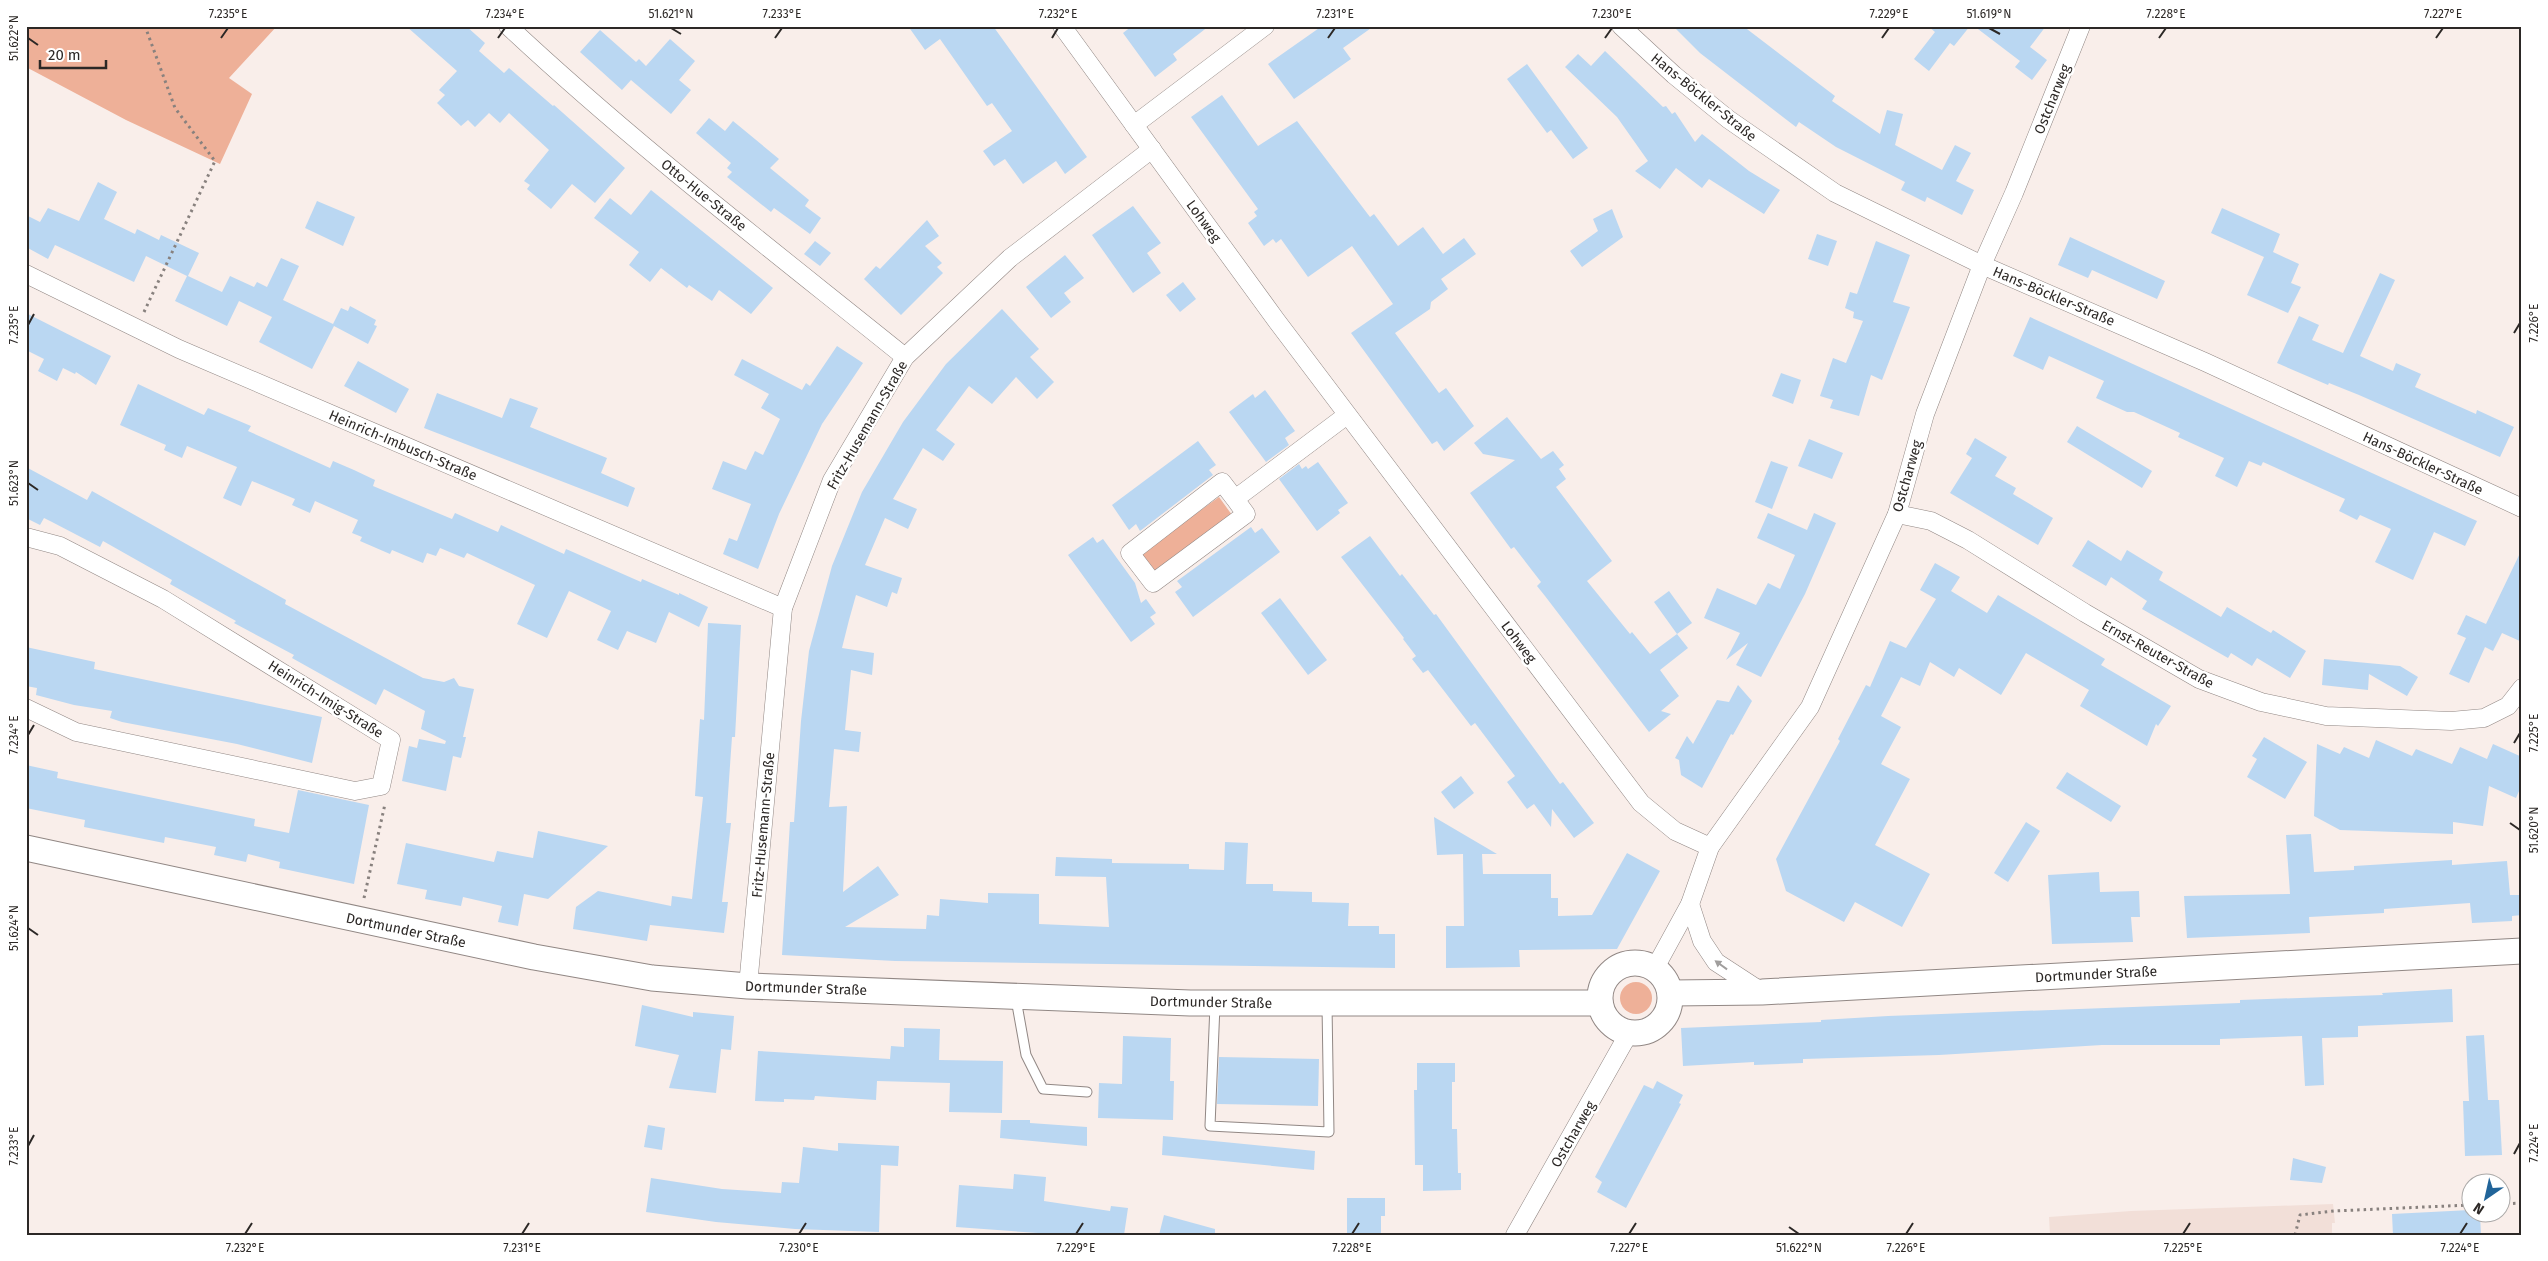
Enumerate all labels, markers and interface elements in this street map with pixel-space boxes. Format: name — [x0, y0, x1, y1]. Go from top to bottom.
text: 7.235°E — [209, 7, 247, 21]
text: 7.234°E — [485, 7, 525, 21]
text: 51.621°N — [649, 7, 693, 21]
text: 7.233°E — [763, 7, 801, 21]
text: 7.232°E — [1039, 7, 1077, 21]
text: 7.231°E — [1316, 7, 1354, 21]
text: 7.230°E — [1592, 7, 1632, 21]
text: 7.229°E — [1870, 7, 1908, 21]
text: 51.619°N — [1966, 7, 2012, 21]
text: 7.228°E — [2146, 7, 2186, 21]
text: 7.227°E — [2424, 7, 2462, 21]
text: 51.622°N — [7, 15, 21, 61]
scale bar — [40, 38, 106, 70]
text: 20 m — [48, 46, 81, 64]
street label: Hans-Böckler-Straße — [1648, 50, 1760, 145]
street label: Ostcharweg — [2031, 61, 2074, 137]
street label: Otto-Hue-Straße — [658, 156, 750, 235]
street label: Lohweg — [1183, 197, 1225, 246]
street label: Hans-Böckler-Straße — [1990, 263, 2117, 330]
text: 7.226°E — [2527, 303, 2541, 343]
text: 7.235°E — [7, 306, 21, 344]
street label: Fritz-Husemann-Straße — [824, 358, 911, 493]
street label: Heinrich-Imbusch-Straße — [326, 406, 480, 484]
street label: Hans-Böckler-Straße — [2360, 428, 2486, 499]
street label: Ostcharweg — [1889, 438, 1926, 514]
text: 51.623°N — [7, 460, 21, 506]
street label: Ernst-Reuter-Straße — [2099, 617, 2217, 692]
street label: Lohweg — [1497, 618, 1540, 667]
street label: Heinrich-Imig-Straße — [265, 657, 386, 742]
text: 7.225°E — [2527, 714, 2541, 752]
text: 7.234°E — [7, 715, 21, 755]
street label: Fritz-Husemann-Straße — [749, 752, 778, 899]
text: 51.620°N — [2527, 807, 2541, 853]
text: 51.624°N — [7, 905, 21, 951]
street label: Dortmunder Straße — [344, 909, 467, 952]
one-way arrow — [1714, 960, 1728, 970]
street label: Dortmunder Straße — [2035, 963, 2158, 986]
street label: Dortmunder Straße — [745, 978, 867, 999]
street label: Dortmunder Straße — [1150, 993, 1272, 1012]
street label: Ostcharweg — [1548, 1097, 1600, 1171]
text: 7.224°E — [2527, 1124, 2541, 1162]
text: 7.233°E — [7, 1127, 21, 1165]
north arrow — [2460, 1174, 2510, 1224]
text: N — [2470, 1199, 2488, 1218]
text: 7.232°E — [226, 1241, 264, 1255]
text: 7.231°E — [503, 1241, 541, 1255]
text: 7.230°E — [779, 1241, 819, 1255]
text: 7.229°E — [1057, 1241, 1095, 1255]
text: 7.228°E — [1332, 1241, 1372, 1255]
text: 7.227°E — [1610, 1241, 1648, 1255]
text: 51.622°N — [1776, 1241, 1822, 1255]
text: 7.226°E — [1886, 1241, 1926, 1255]
text: 7.225°E — [2164, 1241, 2202, 1255]
text: 7.224°E — [2441, 1241, 2479, 1255]

